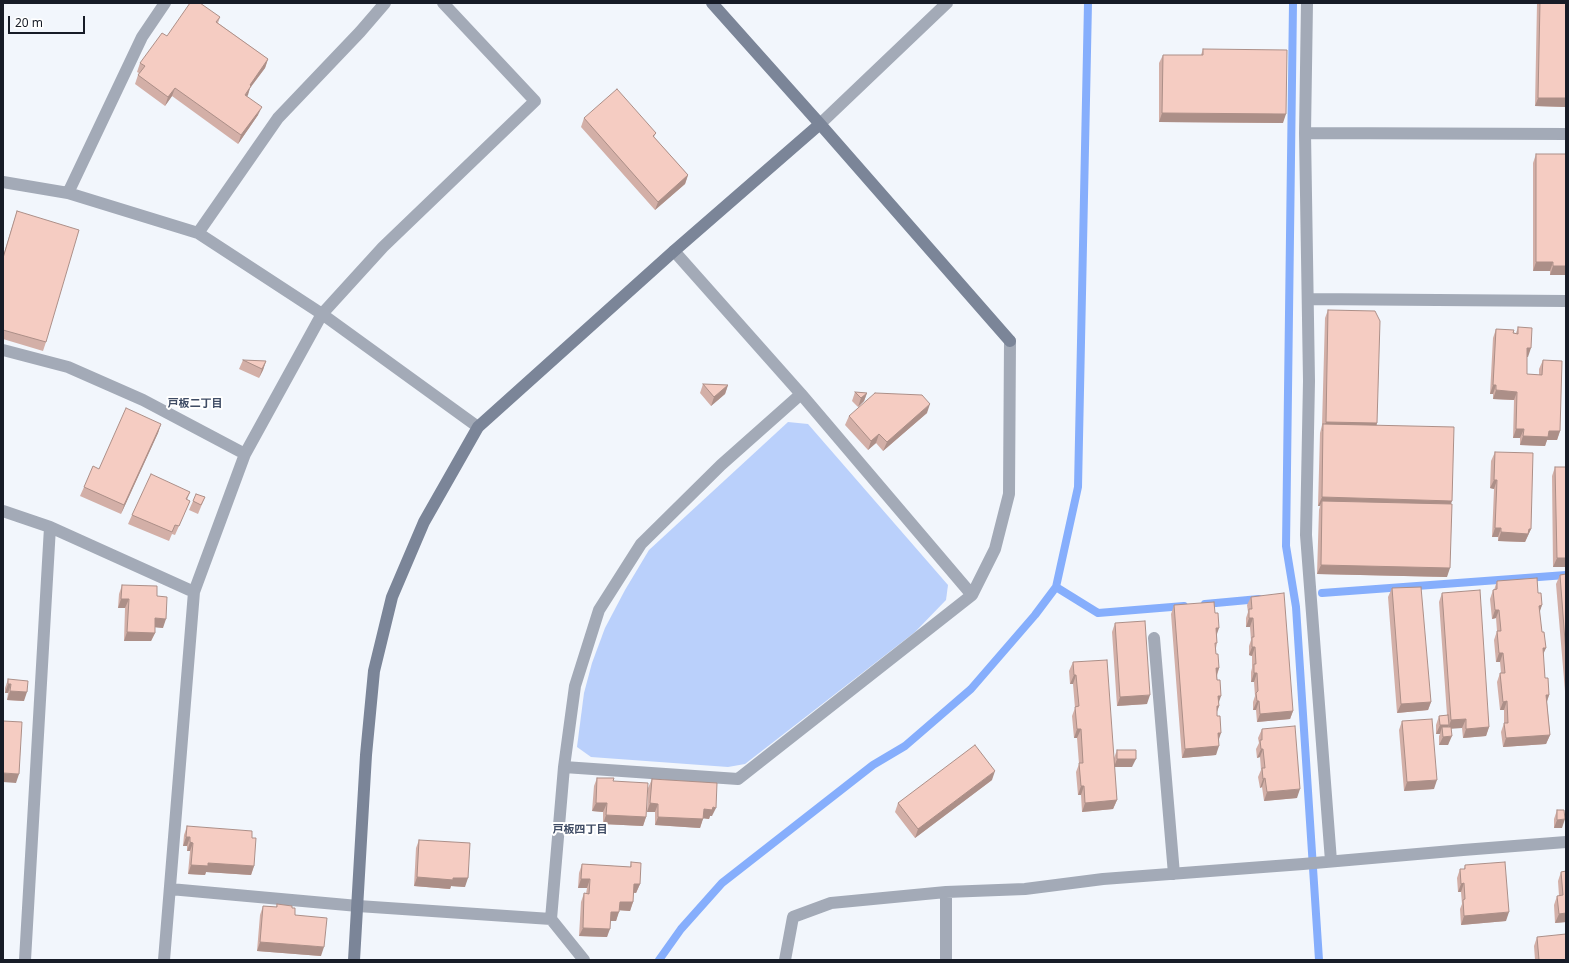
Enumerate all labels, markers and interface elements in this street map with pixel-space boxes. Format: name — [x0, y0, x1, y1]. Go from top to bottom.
scale bar — [10, 8, 87, 34]
text: 20 m — [15, 14, 43, 31]
district label: 戸板二丁目 — [168, 397, 222, 411]
district label: 戸板四丁目 — [553, 823, 607, 837]

